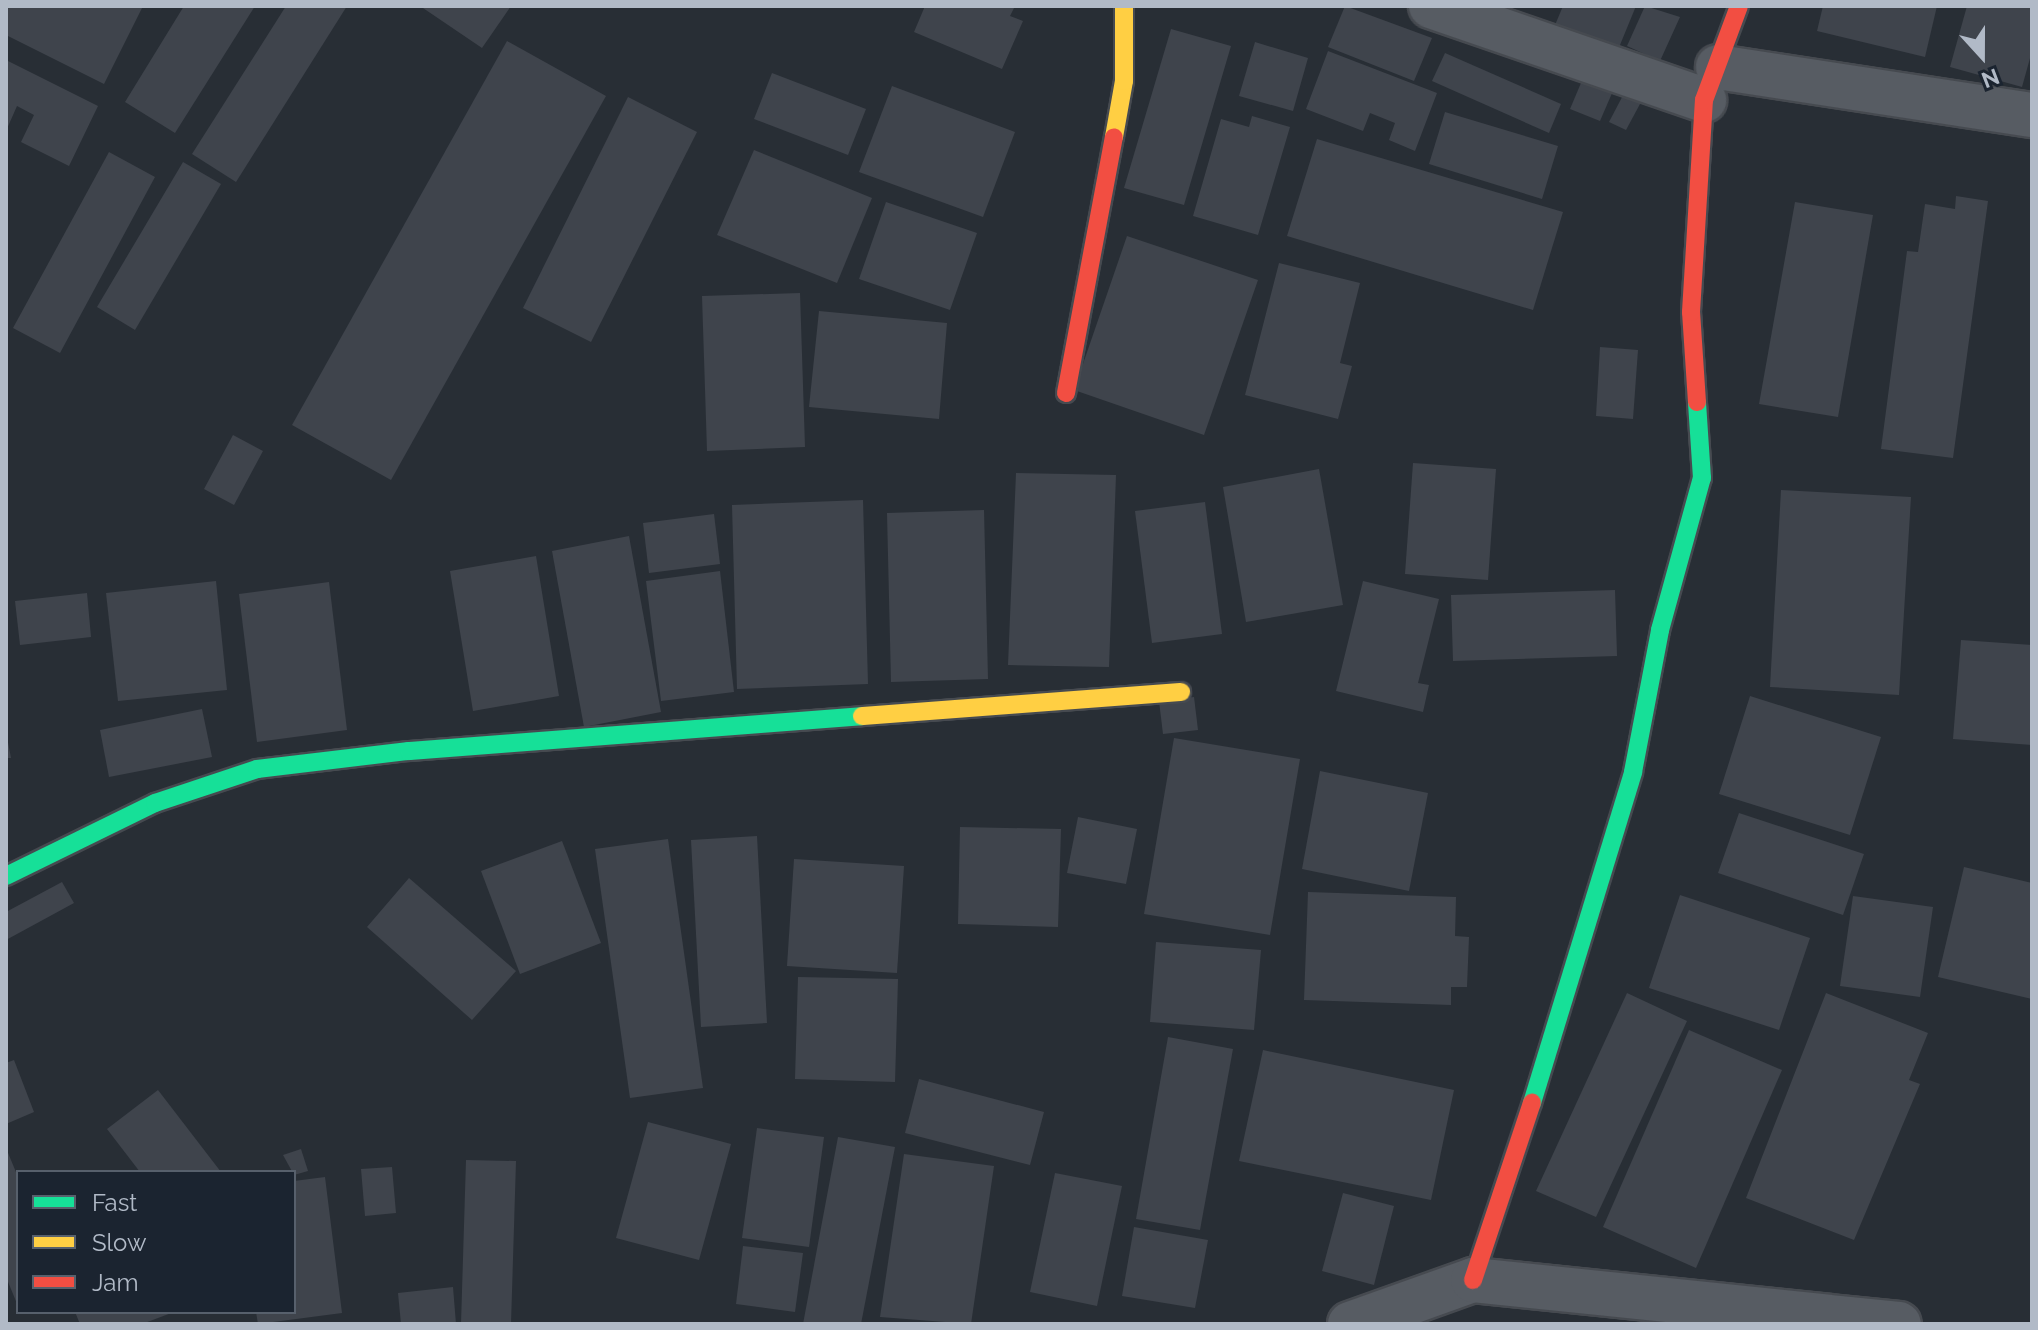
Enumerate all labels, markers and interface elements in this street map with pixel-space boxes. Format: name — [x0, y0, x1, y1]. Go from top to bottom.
north arrow — [1942, 16, 2022, 96]
text: N — [1978, 63, 2003, 94]
legend — [16, 1170, 296, 1314]
text: Fast — [92, 1188, 137, 1217]
text: Slow — [92, 1228, 146, 1257]
text: Jam — [92, 1268, 138, 1297]

